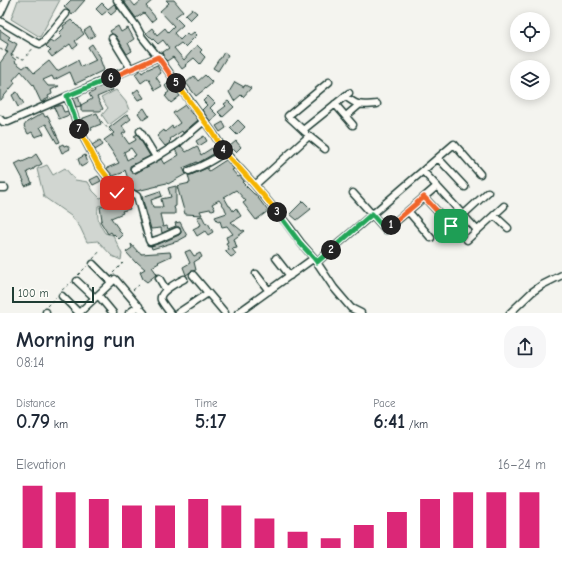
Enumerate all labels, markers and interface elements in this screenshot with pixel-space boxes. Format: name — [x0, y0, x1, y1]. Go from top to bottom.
map controls — [510, 12, 550, 100]
button: locate — [510, 12, 550, 52]
button: layers — [510, 60, 550, 100]
pin: 6 — [101, 68, 121, 88]
text: 6 — [108, 71, 114, 84]
pin: 5 — [166, 73, 186, 93]
text: 5 — [173, 76, 179, 89]
pin: 7 — [69, 119, 89, 139]
text: 7 — [77, 122, 81, 135]
pin: 4 — [213, 140, 233, 160]
text: 4 — [220, 143, 226, 156]
pin — [100, 176, 134, 210]
icon: check — [106, 182, 128, 204]
pin: 3 — [267, 202, 287, 222]
text: 3 — [274, 205, 280, 218]
pin — [434, 209, 468, 243]
pin: 1 — [381, 215, 401, 235]
icon: arrive — [440, 215, 462, 237]
text: 1 — [389, 218, 393, 231]
pin: 2 — [321, 240, 341, 260]
text: 2 — [328, 243, 334, 256]
scale bar — [12, 285, 94, 304]
text: 100 m — [18, 287, 49, 300]
button: share — [504, 326, 546, 368]
text: Morning run — [16, 327, 135, 353]
text: 08:14 — [16, 355, 44, 370]
text: Distance — [16, 397, 55, 410]
text: Time — [195, 397, 218, 410]
text: Pace — [373, 397, 396, 410]
text: 0.79 — [16, 410, 50, 433]
text: 5:17 — [195, 410, 226, 433]
text: 6:41 — [373, 410, 405, 433]
text: km — [50, 418, 68, 431]
text: /km — [405, 418, 428, 431]
text: Elevation — [16, 457, 66, 472]
text: 16–24 m — [498, 457, 546, 472]

